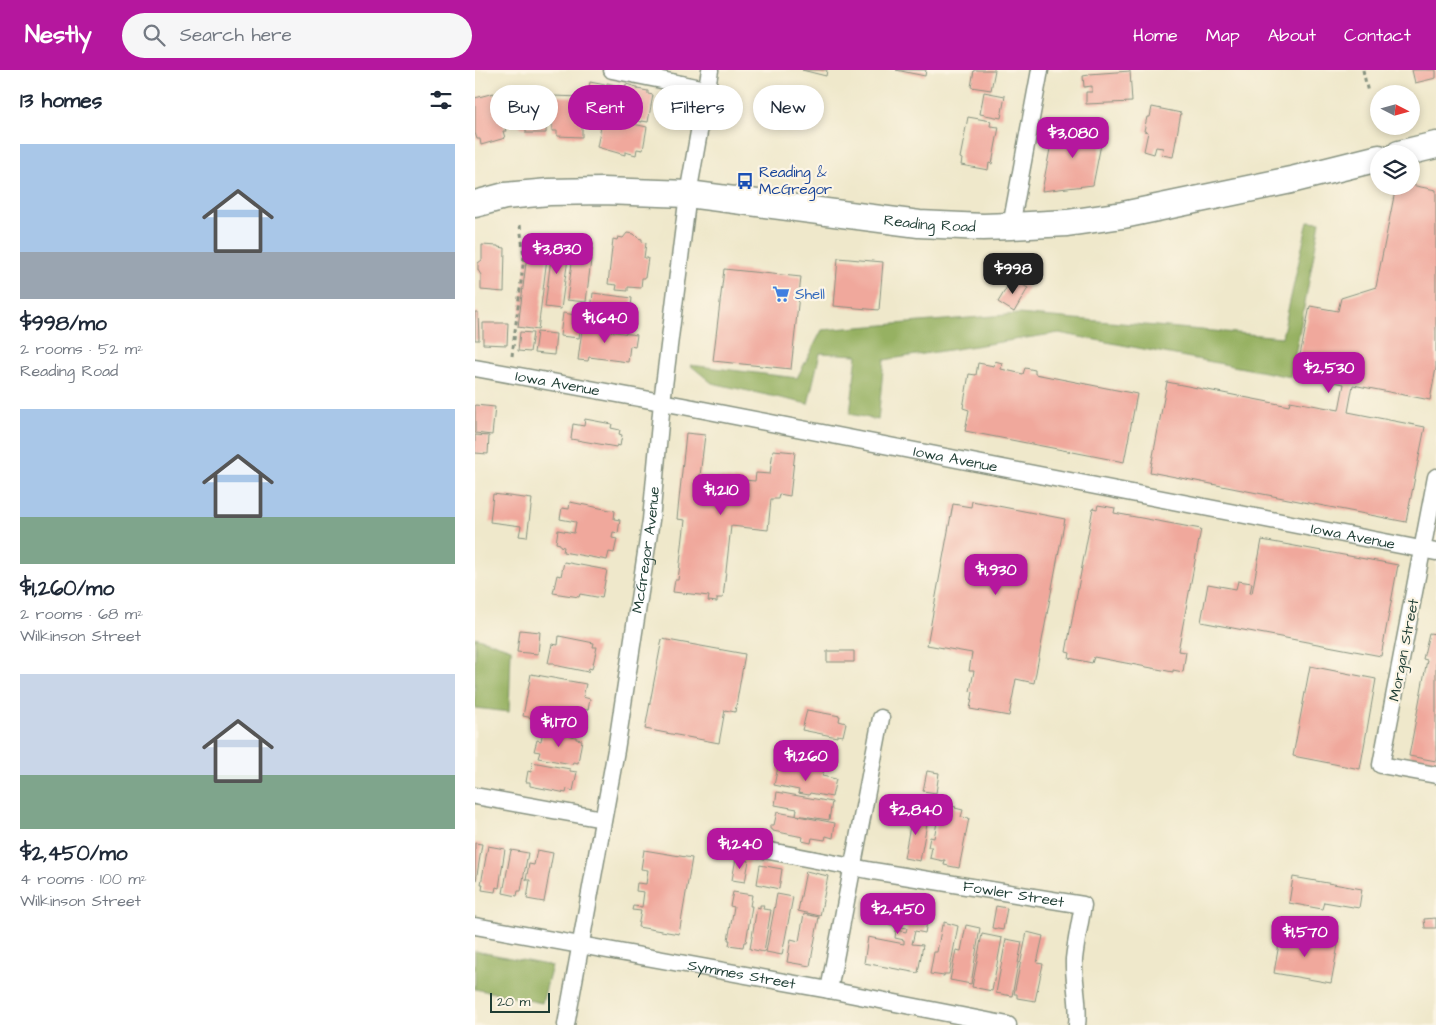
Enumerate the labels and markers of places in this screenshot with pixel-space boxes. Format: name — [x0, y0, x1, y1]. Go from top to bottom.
pin: $3,080 — [1032, 116, 1114, 159]
place label: Reading & McGregor — [759, 162, 832, 201]
bus stop icon: Reading & McGregor — [735, 171, 755, 191]
pin: $3,830 — [516, 232, 598, 275]
pin: $998 — [983, 252, 1043, 295]
supermarket icon: Shell — [771, 284, 791, 304]
place label: Shell — [795, 284, 825, 305]
pin: $1,640 — [564, 302, 646, 344]
pin: $2,530 — [1288, 352, 1370, 394]
pin: $1,210 — [680, 474, 762, 516]
pin: $1,930 — [955, 554, 1037, 596]
pin: $1,170 — [518, 706, 600, 748]
pin: $1,260 — [765, 740, 847, 782]
pin: $2,840 — [875, 794, 957, 836]
pin: $1,240 — [699, 828, 781, 870]
pin: $2,450 — [857, 892, 939, 935]
pin: $1,570 — [1264, 916, 1346, 958]

